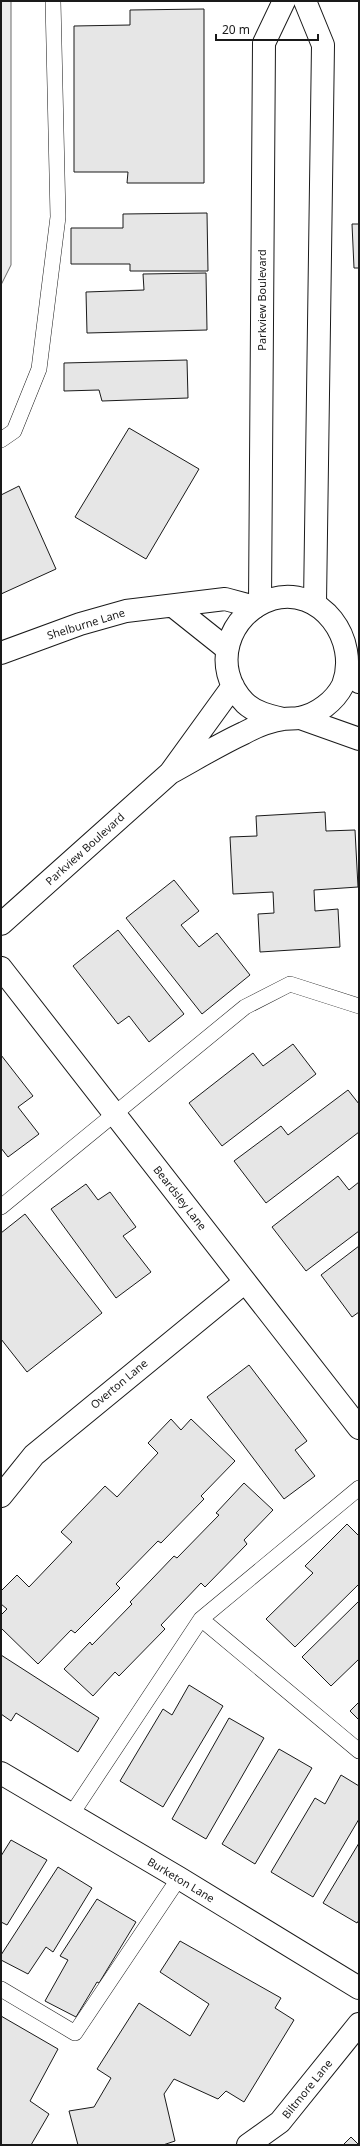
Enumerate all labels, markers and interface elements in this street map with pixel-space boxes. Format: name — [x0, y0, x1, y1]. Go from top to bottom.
scale bar — [216, 16, 318, 42]
text: 20 m — [222, 21, 250, 38]
street label: Parkview Boulevard — [254, 249, 269, 351]
street label: Shelburne Lane — [45, 605, 127, 643]
street label: Parkview Boulevard — [42, 809, 127, 888]
street label: Beardsley Lane — [150, 1162, 210, 1233]
street label: Overton Lane — [87, 1355, 150, 1412]
street label: Burketon Lane — [145, 1854, 218, 1906]
street label: Biltmore Lane — [278, 2056, 335, 2121]

